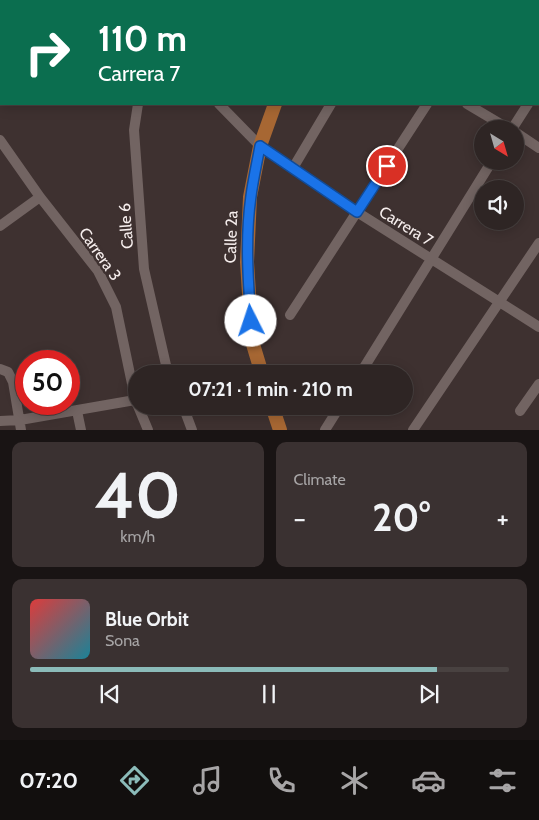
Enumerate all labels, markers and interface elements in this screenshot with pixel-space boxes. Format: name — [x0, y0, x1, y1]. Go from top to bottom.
text: 110 m — [98, 17, 187, 60]
icon: right — [15, 20, 80, 85]
text: Carrera 7 — [98, 60, 180, 87]
north arrow — [474, 120, 524, 170]
map controls — [474, 120, 524, 230]
pin — [366, 145, 408, 187]
icon: arrive — [373, 152, 401, 180]
button: sound — [474, 180, 524, 230]
street label: Calle 6 — [115, 202, 137, 250]
street label: Carrera 7 — [376, 202, 436, 250]
street label: Calle 2a — [221, 210, 241, 264]
street label: Carrera 3 — [75, 224, 125, 284]
position arrow — [224, 294, 276, 346]
speed limit sign: 50 — [15, 350, 80, 415]
text: 07:21 · 1 min · 210 m — [188, 378, 353, 401]
text: 40 — [95, 455, 181, 534]
text: Climate — [294, 470, 346, 489]
text: 20° — [372, 494, 430, 541]
text: − — [294, 501, 306, 535]
text: + — [497, 501, 509, 535]
text: km/h — [120, 527, 155, 546]
text: Blue Orbit — [105, 608, 189, 631]
text: Sona — [105, 631, 140, 650]
icon: previous — [96, 680, 124, 708]
icon: pause — [255, 680, 283, 708]
icon: next — [415, 680, 443, 708]
icon: directions — [117, 763, 152, 798]
icon: music — [190, 763, 225, 798]
icon: phone — [264, 763, 299, 798]
icon: climate — [337, 763, 372, 798]
icon: car — [411, 763, 446, 798]
icon: filters — [485, 763, 520, 798]
text: 07:20 — [19, 767, 78, 794]

